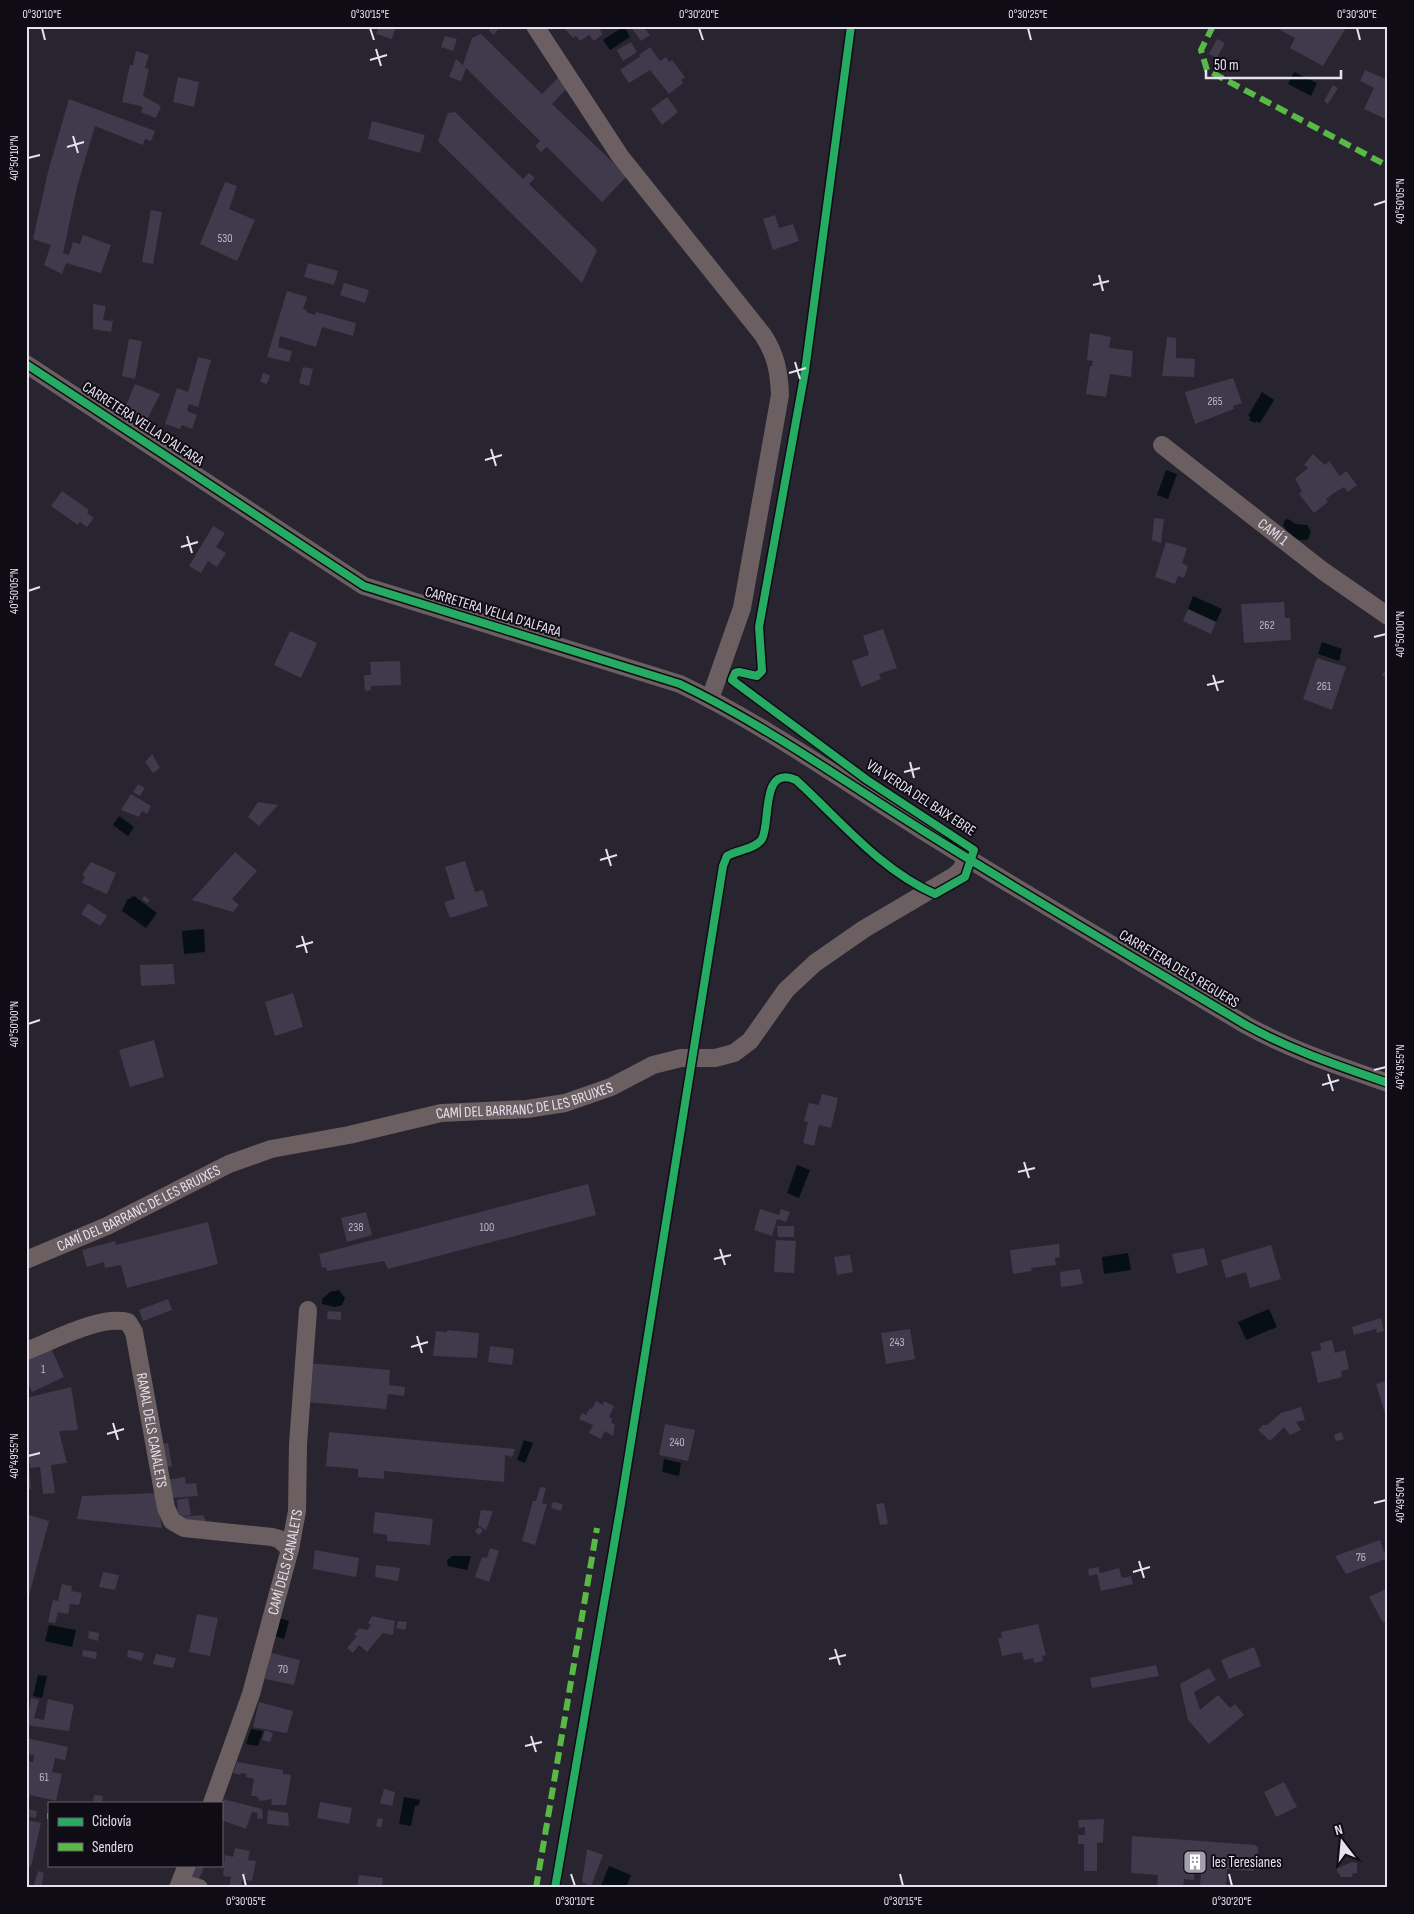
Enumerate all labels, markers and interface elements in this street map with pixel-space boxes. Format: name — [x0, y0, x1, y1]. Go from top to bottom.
text: 0°30'10"E — [22, 7, 62, 22]
text: 0°30'15"E — [351, 7, 389, 22]
text: 0°30'20"E — [679, 7, 719, 22]
text: 0°30'25"E — [1008, 7, 1048, 22]
text: 0°30'30"E — [1337, 7, 1377, 22]
scale bar — [1206, 48, 1342, 80]
text: 50 m — [1214, 56, 1239, 75]
text: 40°50'10"N — [7, 135, 22, 181]
text: 40°50'05"N — [1393, 178, 1408, 224]
house number: 530 — [217, 231, 233, 246]
street label: CARRETERA VELLA D'ALFARA — [78, 377, 208, 471]
house number: 265 — [1207, 394, 1223, 409]
street label: CAMÍ 1 — [1254, 514, 1293, 550]
text: 40°50'05"N — [7, 568, 22, 614]
street label: CARRETERA VELLA D'ALFARA — [423, 582, 564, 642]
text: 40°50'00"N — [1393, 611, 1408, 657]
house number: 262 — [1259, 618, 1275, 633]
house number: 261 — [1317, 679, 1332, 694]
street label: VIA VERDA DEL BAIX EBRE — [863, 756, 979, 840]
street label: CARRETERA DELS REGUERS — [1115, 926, 1243, 1012]
text: 40°50'00"N — [7, 1001, 22, 1047]
text: 40°49'55"N — [1393, 1044, 1408, 1090]
street label: CAMÍ DEL BARRANC DE LES BRUIXES — [434, 1078, 615, 1123]
street label: CAMÍ DEL BARRANC DE LES BRUIXES — [54, 1160, 224, 1256]
house number: 238 — [348, 1220, 364, 1235]
house number: 100 — [480, 1220, 494, 1235]
house number: 243 — [890, 1335, 904, 1350]
house number: 1 — [41, 1362, 46, 1377]
street label: RAMAL DELS CANALETS — [132, 1371, 172, 1489]
text: 40°49'55"N — [7, 1433, 22, 1479]
house number: 240 — [669, 1435, 685, 1450]
text: 40°49'50"N — [1393, 1477, 1408, 1523]
street label: CAMÍ DELS CANALETS — [263, 1508, 307, 1617]
house number: 76 — [1356, 1550, 1366, 1565]
house number: 70 — [278, 1662, 288, 1677]
house number: 61 — [39, 1770, 50, 1785]
legend — [48, 1802, 222, 1866]
text: Ciclovía — [92, 1812, 132, 1831]
north arrow — [1316, 1816, 1366, 1866]
text: N — [1333, 1821, 1344, 1839]
text: Sendero — [92, 1838, 133, 1857]
building icon: les Teresianes — [1182, 1849, 1208, 1875]
place label: les Teresianes — [1212, 1853, 1282, 1872]
text: 0°30'05"E — [226, 1894, 266, 1909]
text: 0°30'10"E — [555, 1894, 595, 1909]
text: 0°30'15"E — [884, 1894, 922, 1909]
text: 0°30'20"E — [1212, 1894, 1252, 1909]

